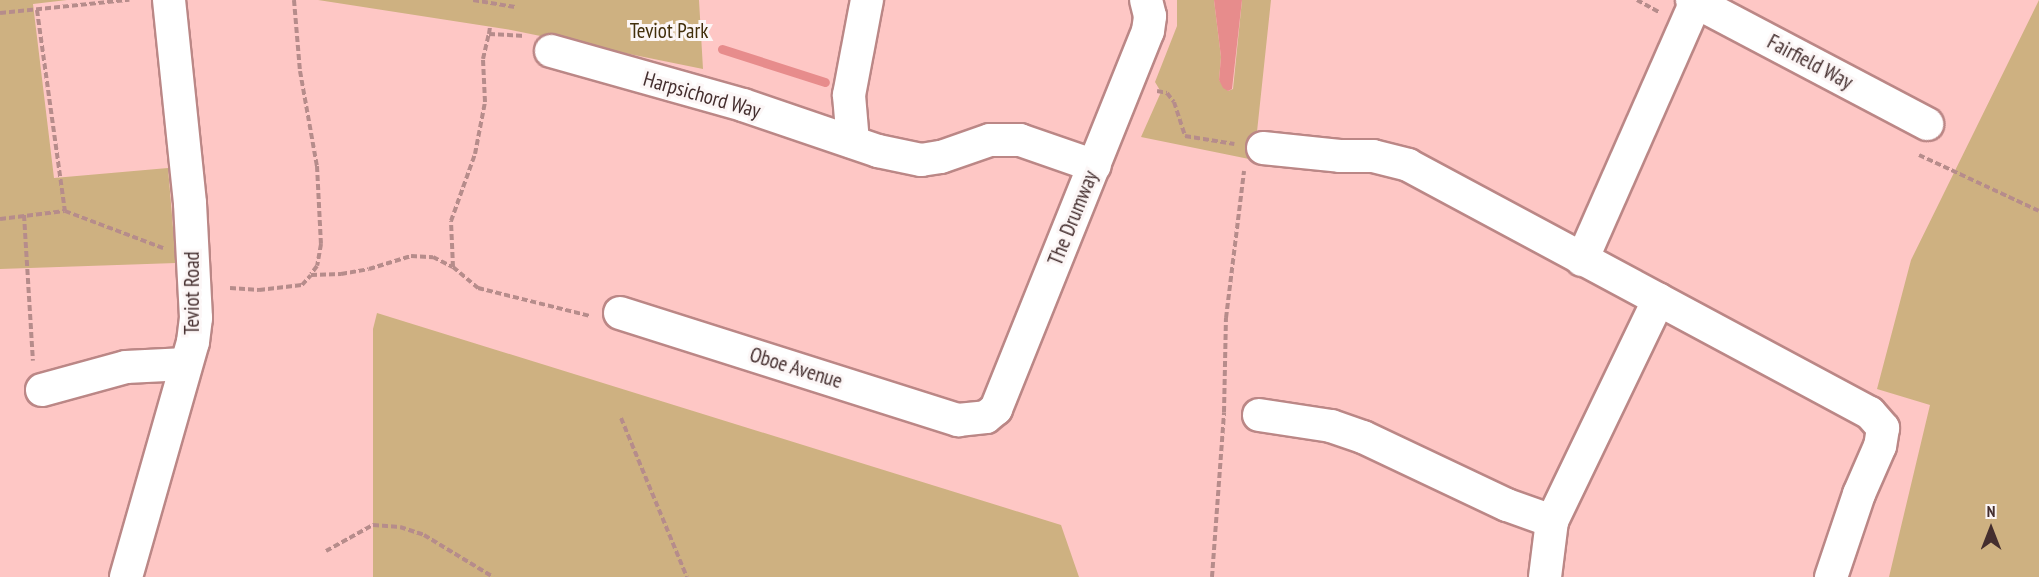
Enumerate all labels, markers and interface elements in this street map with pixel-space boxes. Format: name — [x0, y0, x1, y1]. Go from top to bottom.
park label: Teviot Park — [630, 18, 708, 44]
street label: Fairfield Way — [1763, 29, 1857, 95]
street label: Harpsichord Way — [640, 66, 764, 124]
street label: The Drumway — [1043, 167, 1103, 269]
street label: Teviot Road — [179, 251, 205, 335]
street label: Oboe Avenue — [746, 342, 846, 394]
north arrow — [1961, 499, 2021, 559]
text: N — [1987, 501, 1995, 521]

